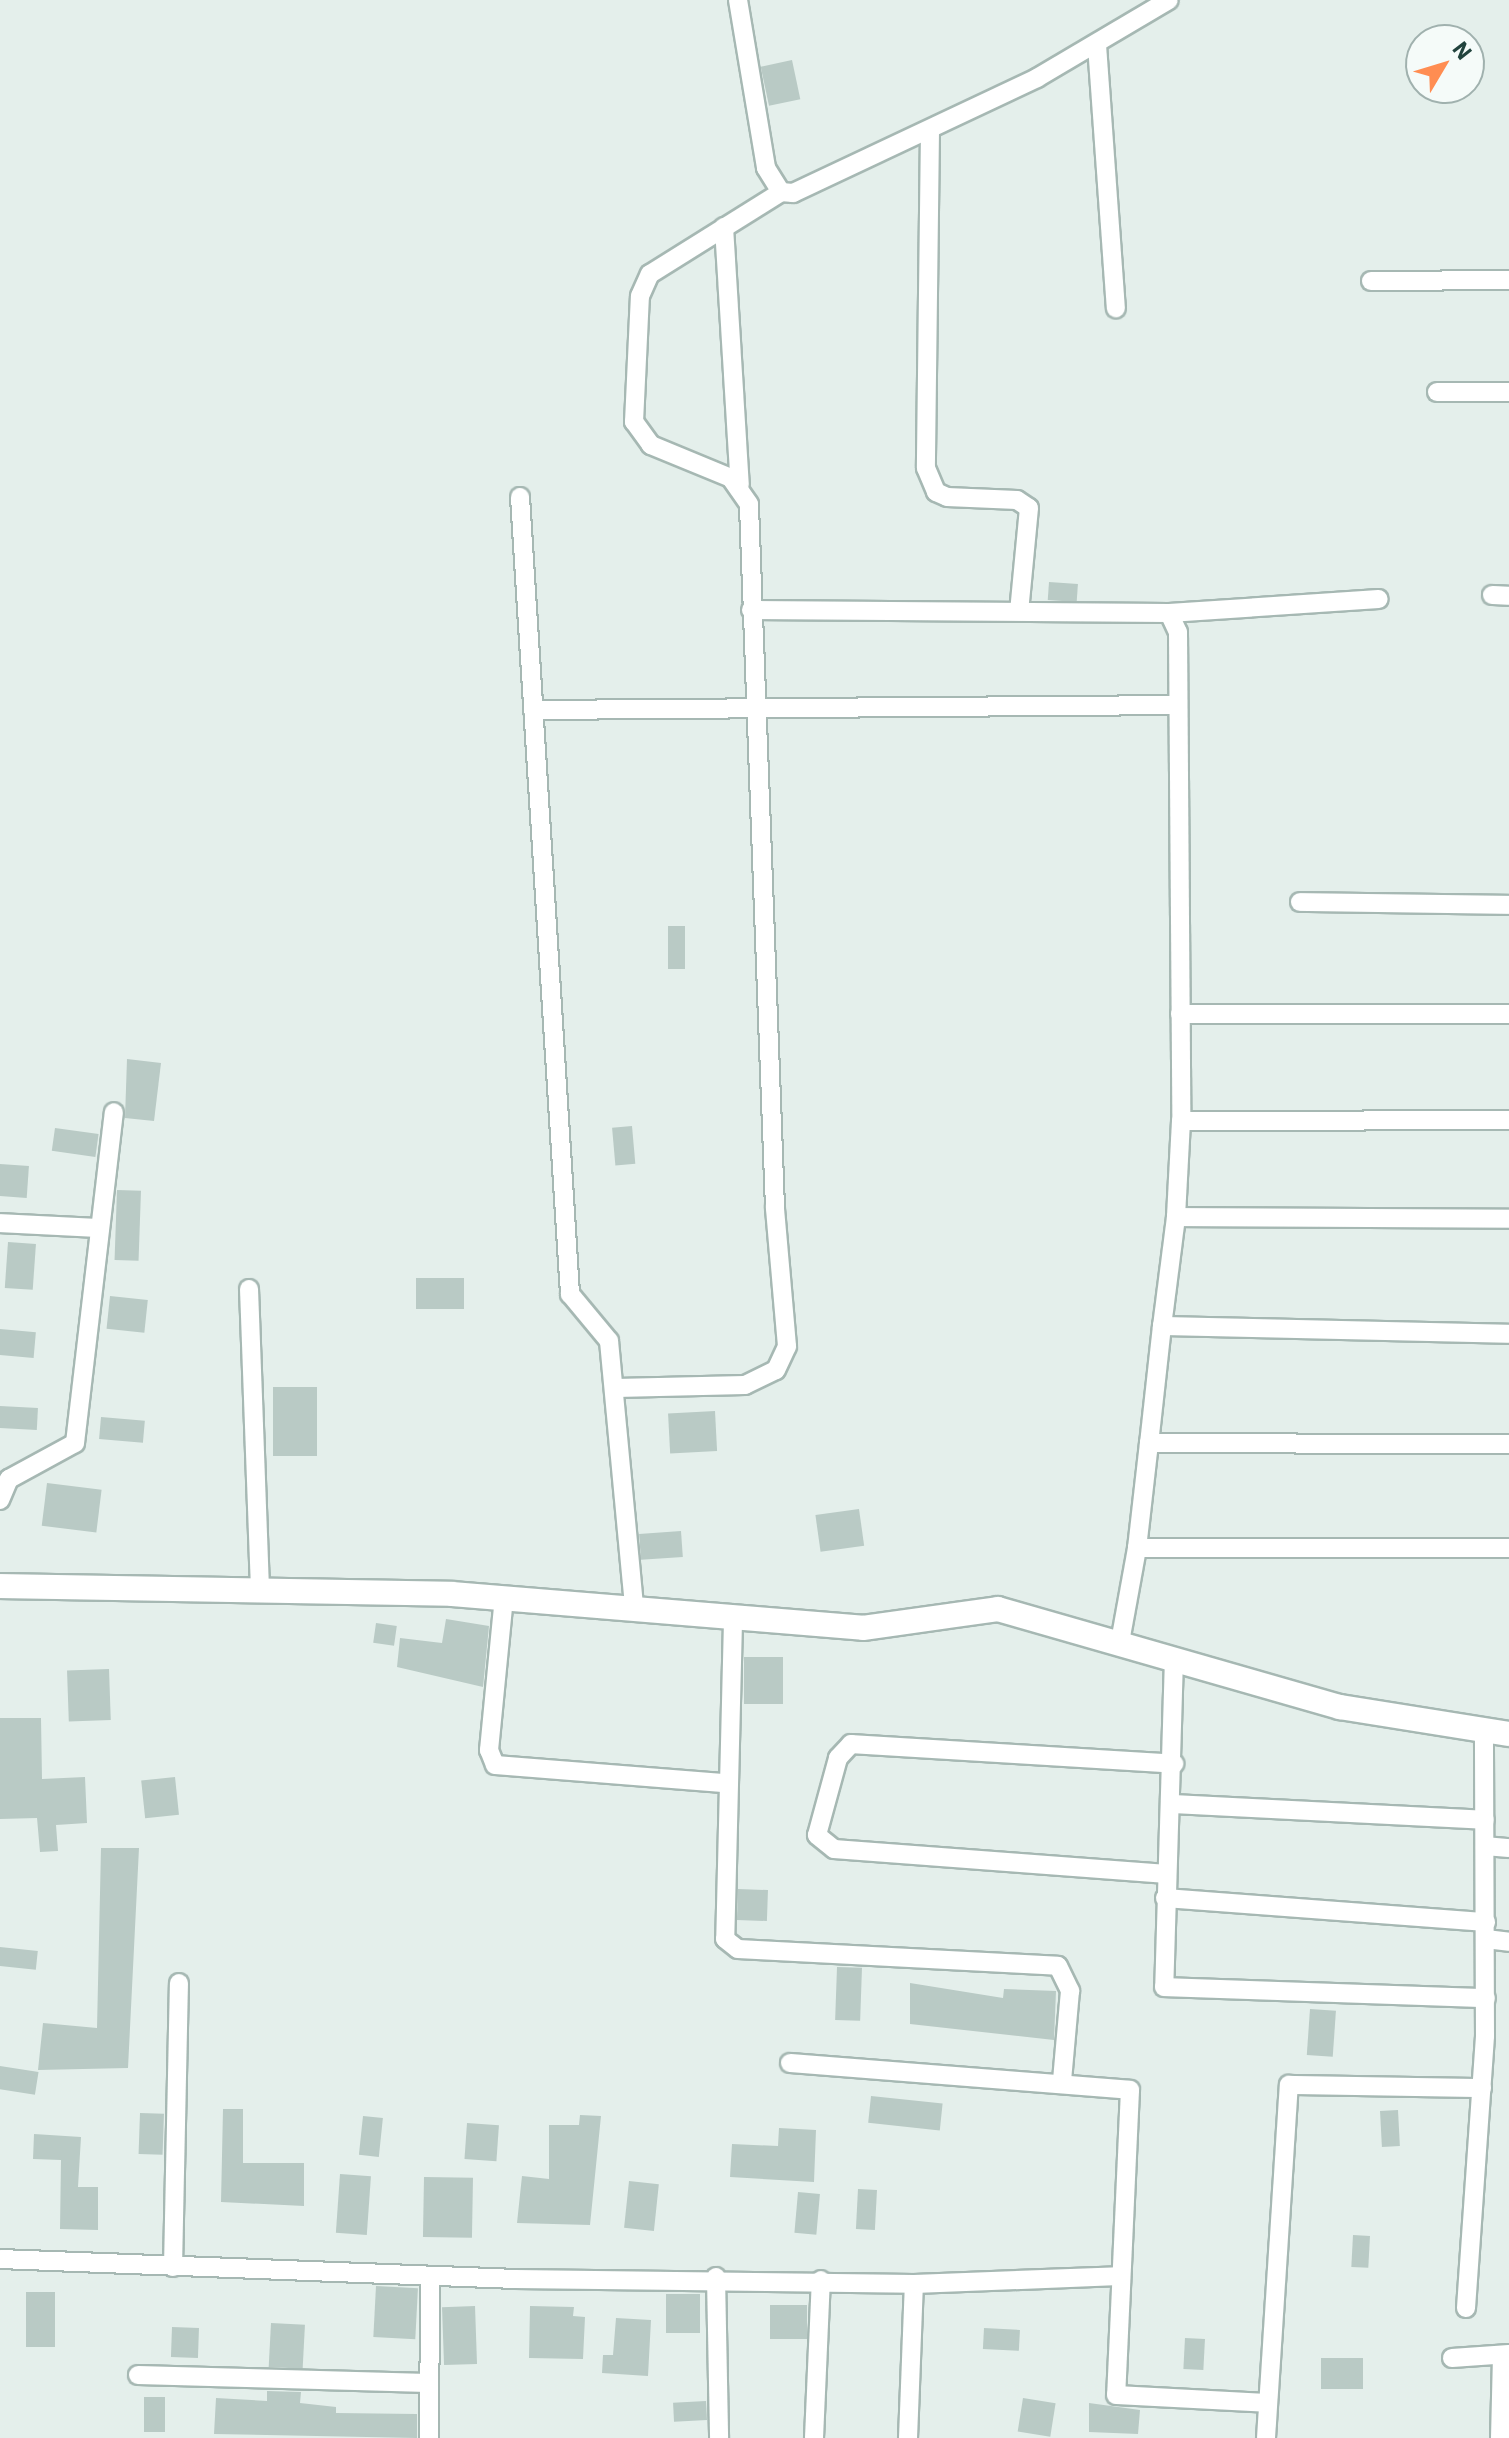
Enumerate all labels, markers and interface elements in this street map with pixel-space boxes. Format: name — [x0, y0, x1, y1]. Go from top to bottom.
north arrow — [1405, 24, 1485, 104]
text: N — [1446, 35, 1479, 65]

